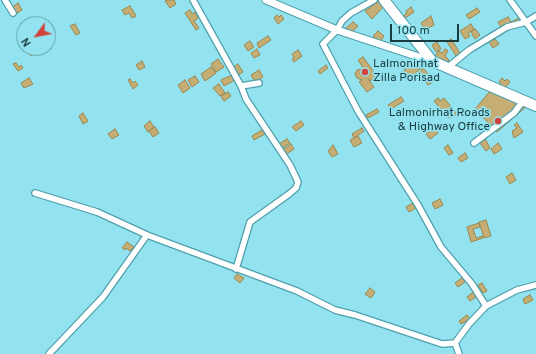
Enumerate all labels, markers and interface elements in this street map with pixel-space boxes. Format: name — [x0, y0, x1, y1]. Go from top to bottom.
north arrow — [16, 16, 56, 56]
scale bar — [392, 16, 461, 42]
text: 100 m — [397, 23, 430, 39]
text: N — [19, 35, 35, 49]
place label: Lalmonirhat Zilla Porisad — [373, 58, 440, 86]
marker: Lalmonirhat Zilla Porisad — [360, 67, 370, 77]
place label: Lalmonirhat Roads & Highway Office — [389, 107, 490, 135]
marker: Lalmonirhat Roads & Highway Office — [493, 116, 503, 126]

